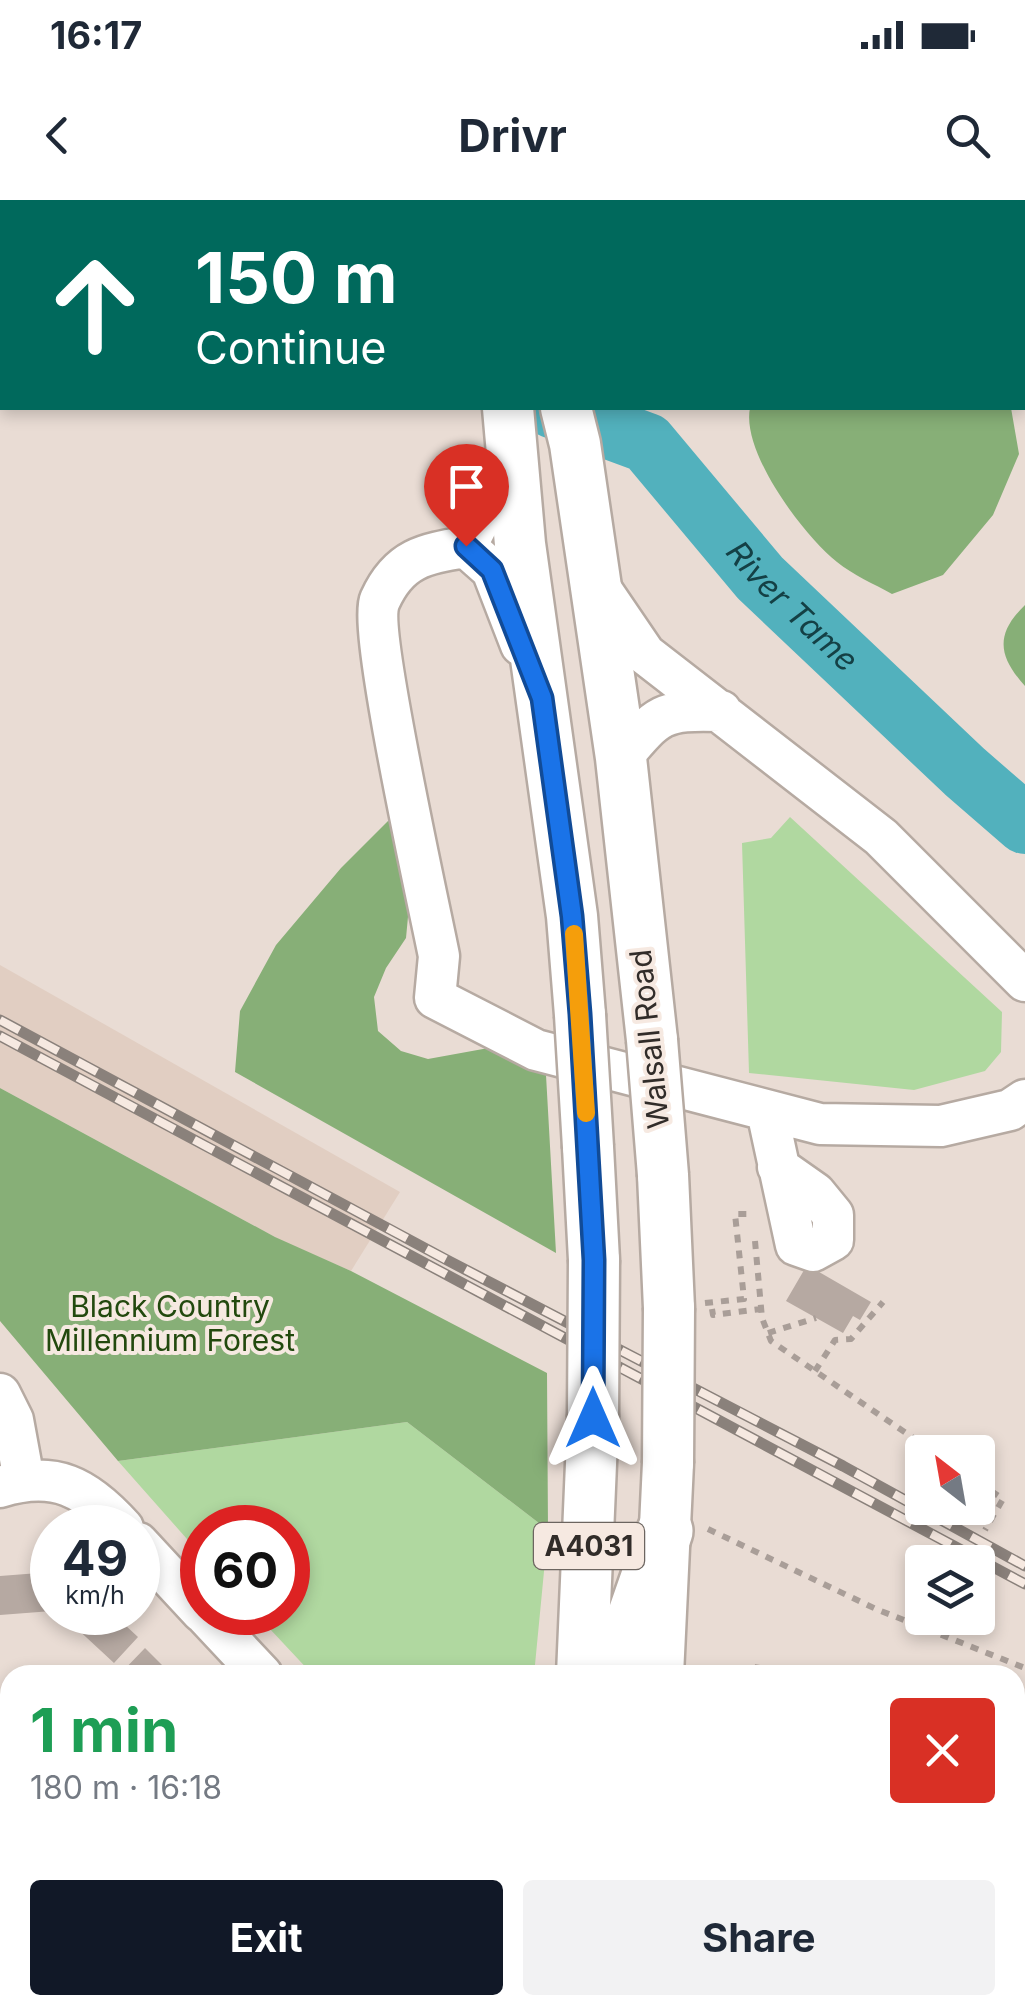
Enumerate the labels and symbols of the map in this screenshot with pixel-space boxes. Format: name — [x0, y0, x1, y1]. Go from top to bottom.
pin — [424, 444, 509, 547]
water label: River Tame — [718, 533, 866, 679]
street label: Walsall Road — [622, 948, 676, 1131]
park label: Black Country Millennium Forest — [45, 1288, 295, 1358]
position arrow — [541, 1366, 645, 1470]
north arrow — [905, 1435, 995, 1525]
speed limit sign: 60 — [180, 1505, 310, 1635]
road number: A4031 — [534, 1523, 644, 1569]

